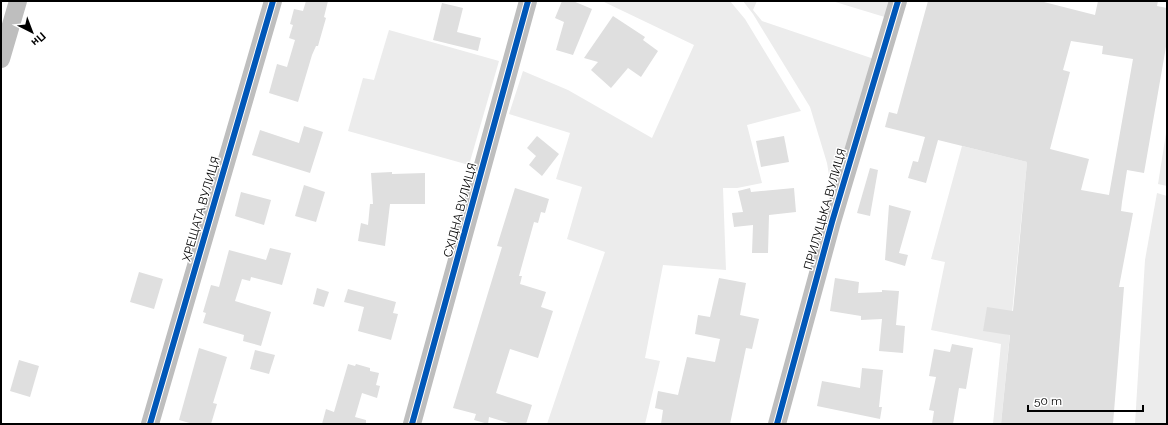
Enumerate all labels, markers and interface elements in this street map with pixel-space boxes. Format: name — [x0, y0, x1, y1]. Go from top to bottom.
north arrow — [12, 12, 52, 52]
text: Пн — [29, 29, 48, 49]
street label: ПРИЛУЦЬКА ВУЛИЦЯ — [801, 147, 849, 271]
street label: ХРЕЩАТА ВУЛИЦЯ — [179, 155, 223, 263]
street label: СХІДНА ВУЛИЦЯ — [441, 161, 479, 259]
scale bar — [1028, 387, 1143, 413]
text: 50 m — [1034, 394, 1062, 408]

